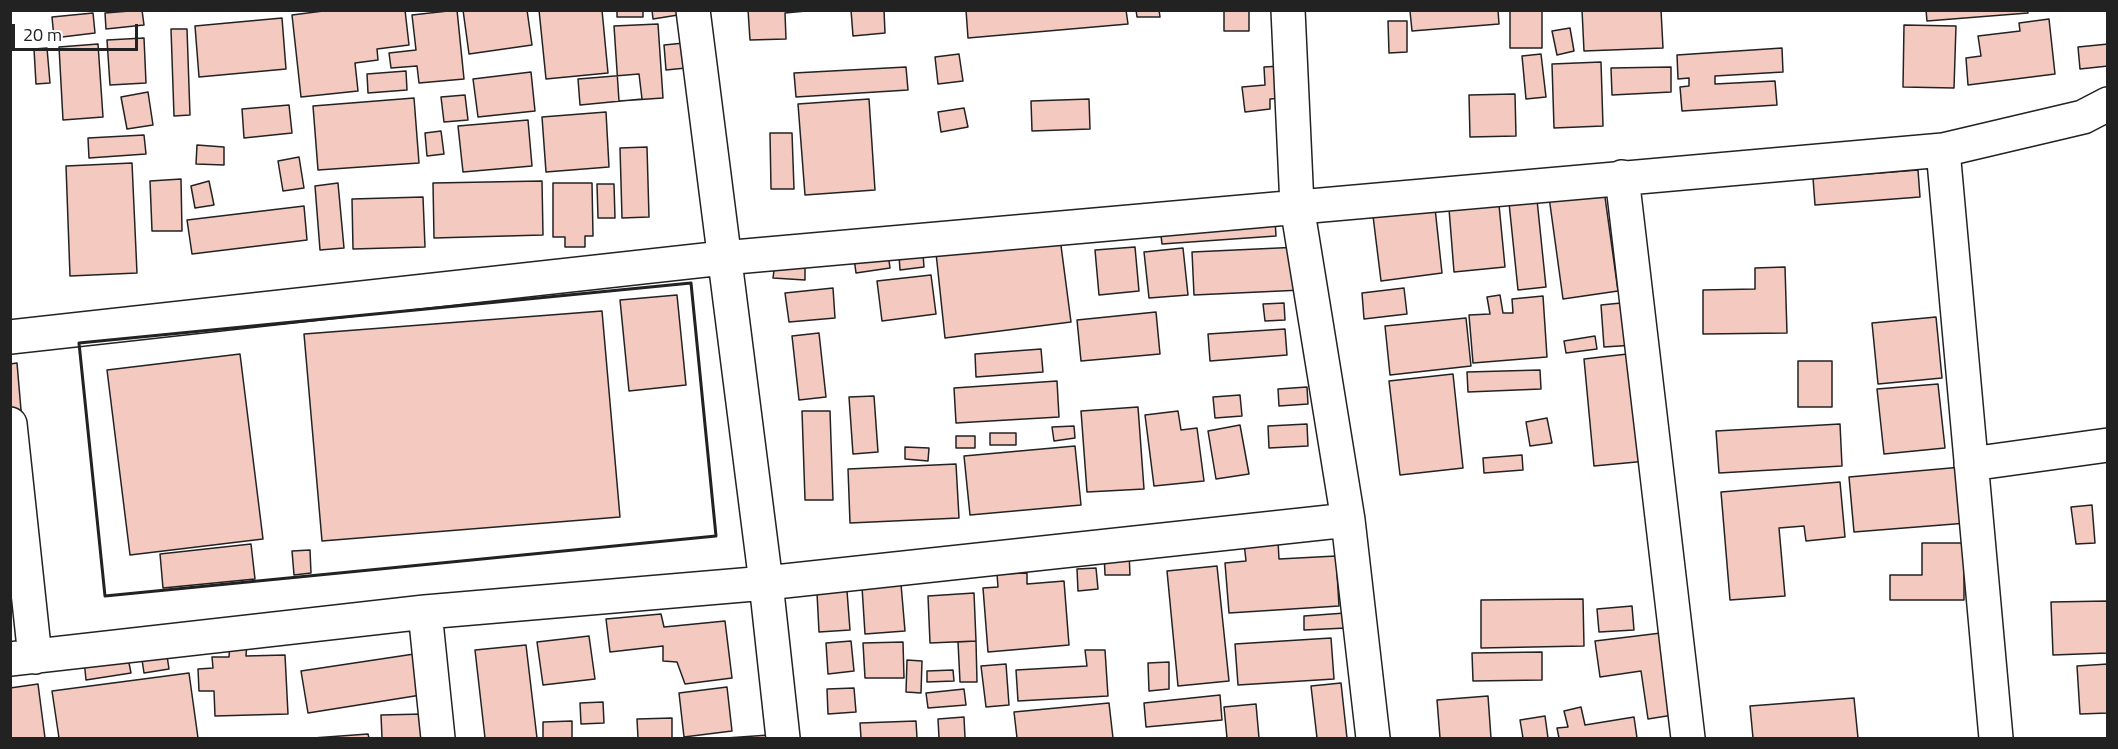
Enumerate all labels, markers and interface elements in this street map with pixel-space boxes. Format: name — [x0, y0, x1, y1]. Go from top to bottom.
scale bar — [15, 12, 141, 50]
text: 20 m — [23, 21, 62, 48]

